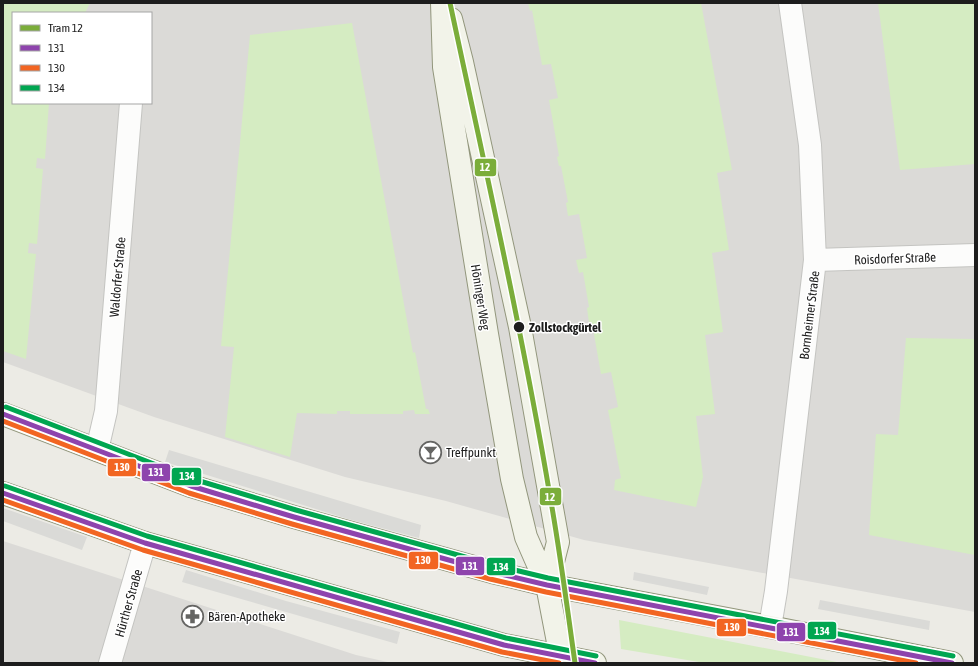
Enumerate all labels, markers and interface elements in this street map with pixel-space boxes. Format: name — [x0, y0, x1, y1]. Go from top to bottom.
legend — [12, 12, 152, 104]
text: Tram 12 — [48, 21, 83, 35]
text: 131 — [48, 41, 65, 55]
text: 130 — [48, 61, 65, 75]
text: 134 — [48, 81, 65, 95]
line badge: 12 — [474, 158, 497, 177]
text: 12 — [480, 161, 490, 173]
street label: Waldorfer Straße — [107, 236, 128, 318]
street label: Roisdorfer Straße — [854, 250, 936, 267]
street label: Höninger Weg — [468, 263, 493, 332]
street label: Bornheimer Straße — [797, 270, 822, 360]
marker: Zollstockgürtel — [512, 320, 526, 334]
place label: Zollstockgürtel — [529, 320, 602, 335]
bar icon: Treffpunkt — [418, 439, 444, 465]
place label: Treffpunkt — [446, 445, 496, 460]
line badge: 130 — [107, 458, 137, 477]
text: 130 — [114, 461, 130, 473]
line badge: 131 — [141, 463, 171, 482]
text: 131 — [148, 466, 164, 478]
line badge: 134 — [171, 467, 202, 486]
text: 134 — [179, 470, 195, 482]
line badge: 12 — [539, 487, 562, 506]
text: 12 — [545, 491, 555, 503]
line badge: 130 — [408, 551, 439, 570]
text: 130 — [415, 554, 431, 566]
line badge: 131 — [455, 556, 485, 576]
line badge: 134 — [486, 557, 516, 576]
text: 131 — [462, 560, 478, 572]
text: 134 — [493, 561, 509, 573]
street label: Hürther Straße — [112, 567, 145, 639]
pharmacy icon: Bären-Apotheke — [179, 603, 205, 629]
place label: Bären-Apotheke — [208, 609, 286, 624]
line badge: 130 — [716, 618, 747, 637]
text: 130 — [724, 621, 740, 633]
line badge: 134 — [807, 621, 837, 640]
line badge: 131 — [776, 622, 806, 642]
text: 134 — [814, 625, 830, 637]
text: 131 — [783, 626, 799, 638]

